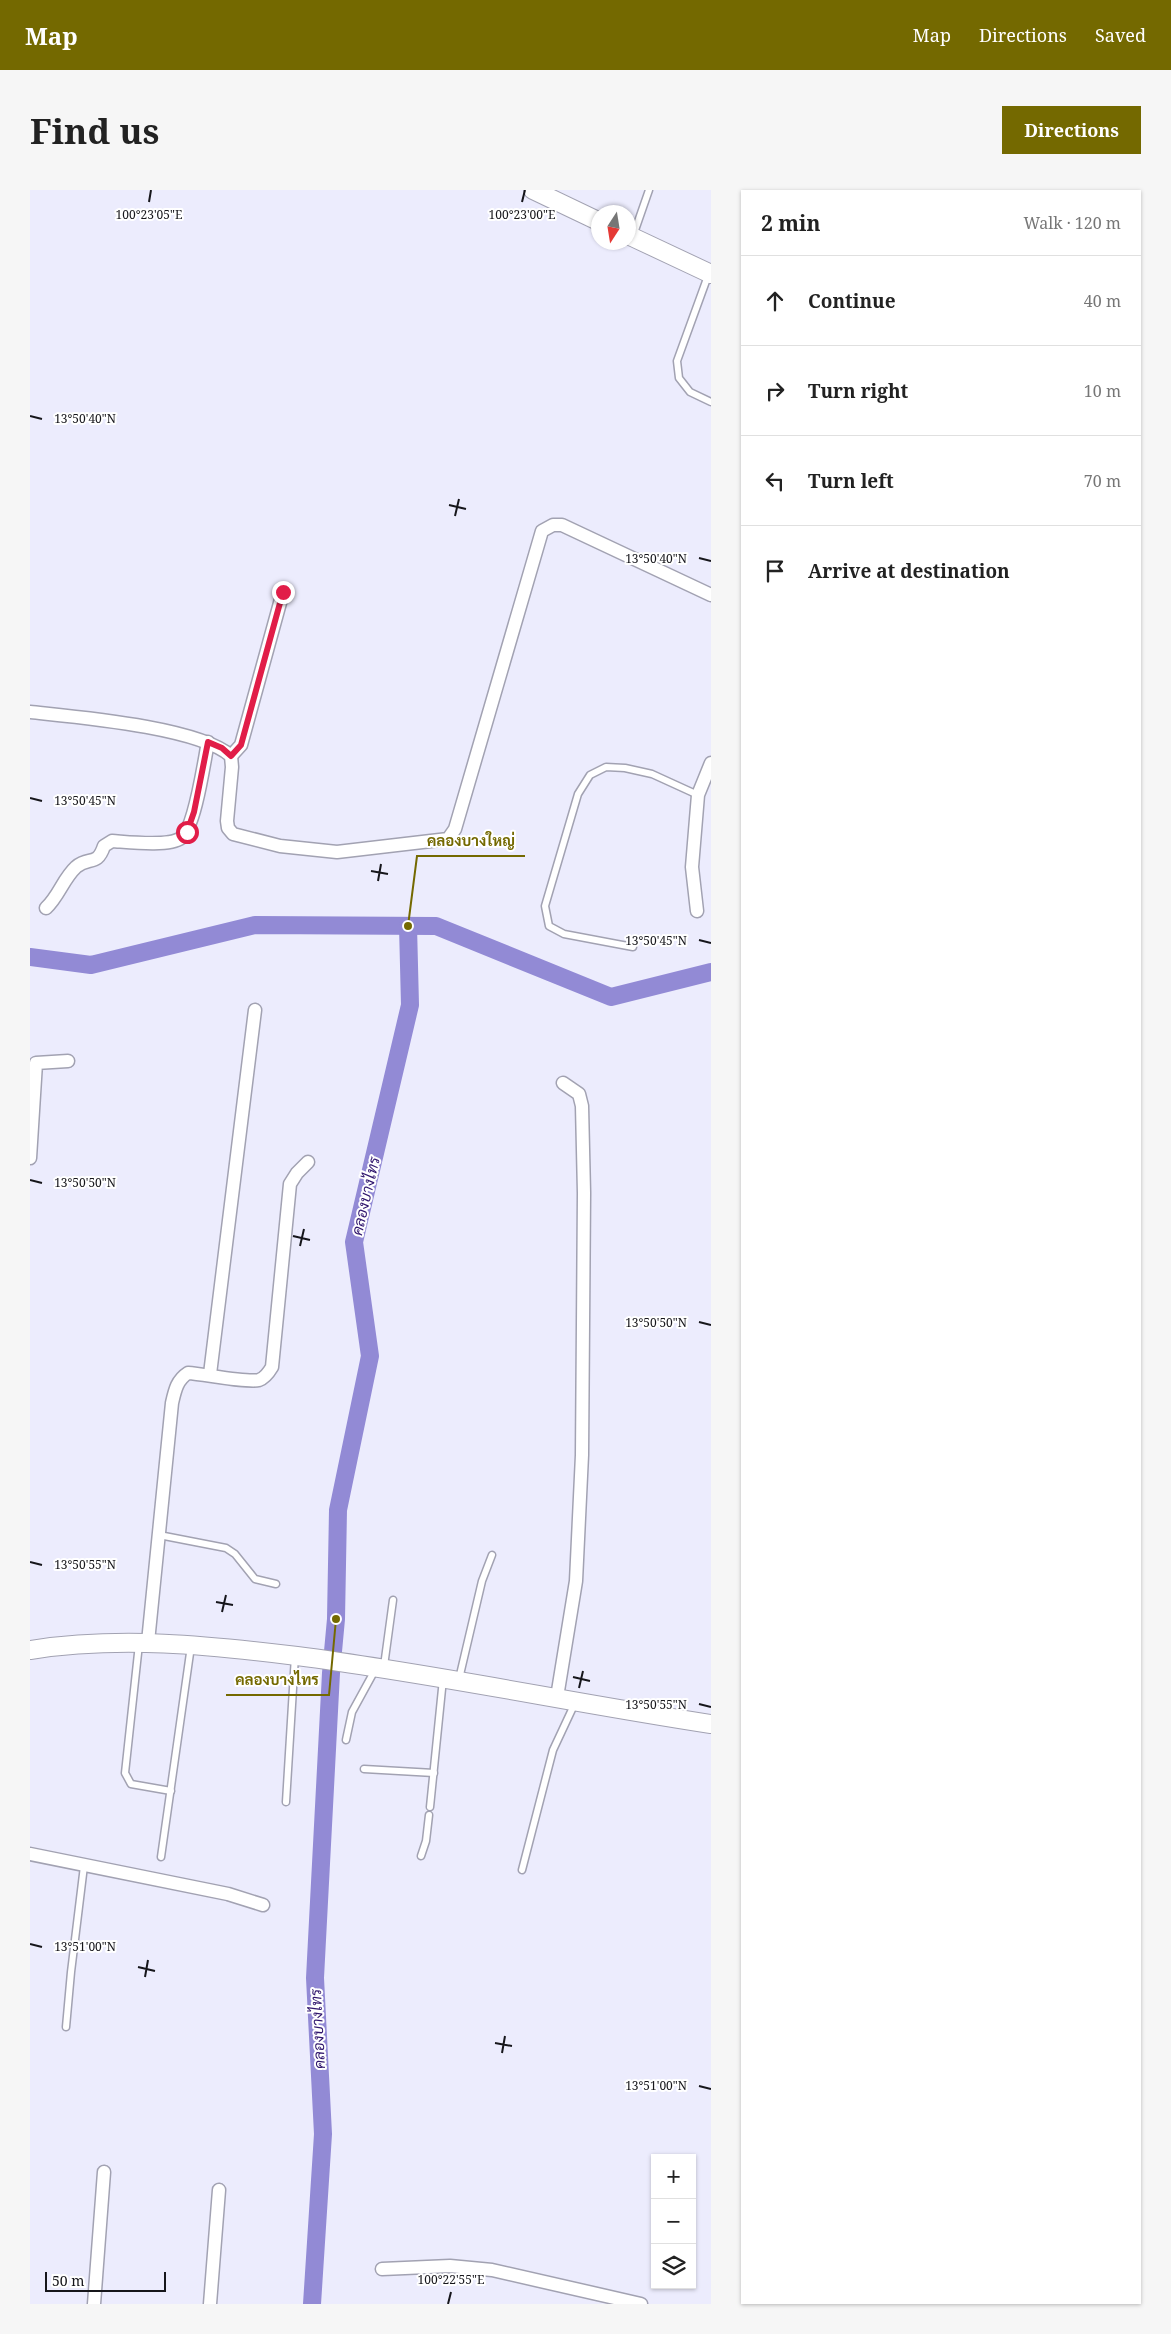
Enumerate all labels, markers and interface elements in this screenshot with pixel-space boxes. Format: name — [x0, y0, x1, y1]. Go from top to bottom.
text: Map — [25, 19, 78, 52]
text: Map — [913, 23, 951, 47]
text: Directions — [979, 23, 1067, 47]
text: Saved — [1095, 23, 1146, 47]
button: Directions — [1002, 106, 1141, 154]
text: Find us — [30, 107, 159, 154]
north arrow — [591, 205, 636, 250]
text: 100°23'05"E — [116, 206, 182, 223]
text: 100°23'00"E — [489, 206, 555, 223]
text: 2 min — [761, 209, 820, 237]
text: Walk · 120 m — [1024, 212, 1121, 234]
icon: ahead — [761, 287, 789, 315]
text: Continue — [808, 288, 896, 314]
text: 40 m — [1084, 290, 1121, 312]
icon: right — [761, 377, 789, 405]
text: Turn right — [808, 378, 908, 404]
text: 10 m — [1084, 380, 1121, 402]
text: 13°50'40"N — [54, 410, 116, 427]
icon: left — [761, 467, 789, 495]
text: Turn left — [808, 468, 894, 494]
text: 70 m — [1084, 470, 1121, 492]
text: 13°50'40"N — [625, 550, 687, 567]
icon: arrive — [761, 557, 789, 585]
text: Arrive at destination — [808, 558, 1010, 584]
route end — [272, 581, 295, 604]
text: 13°50'45"N — [54, 792, 116, 809]
route start — [176, 821, 199, 844]
callout: คลองบางใหญ่ — [417, 826, 525, 856]
text: คลองบางใหญ่ — [427, 830, 515, 850]
text: 13°50'45"N — [625, 932, 687, 949]
water label: คลองบางไทร — [346, 1154, 384, 1237]
text: 13°50'50"N — [54, 1174, 116, 1191]
text: 13°50'50"N — [625, 1314, 687, 1331]
text: 13°50'55"N — [54, 1556, 116, 1573]
callout: คลองบางไทร — [226, 1665, 329, 1695]
text: คลองบางไทร — [235, 1669, 319, 1689]
text: 13°50'55"N — [625, 1696, 687, 1713]
text: 13°51'00"N — [54, 1938, 116, 1955]
water label: คลองบางไทร — [305, 1988, 329, 2070]
text: 13°51'00"N — [625, 2077, 687, 2094]
map controls — [651, 2154, 696, 2289]
button: + — [651, 2154, 696, 2199]
button: − — [651, 2199, 696, 2244]
button: layers — [651, 2244, 696, 2289]
scale bar — [45, 2269, 166, 2292]
text: 50 m — [52, 2271, 85, 2290]
text: 100°22'55"E — [418, 2271, 484, 2288]

